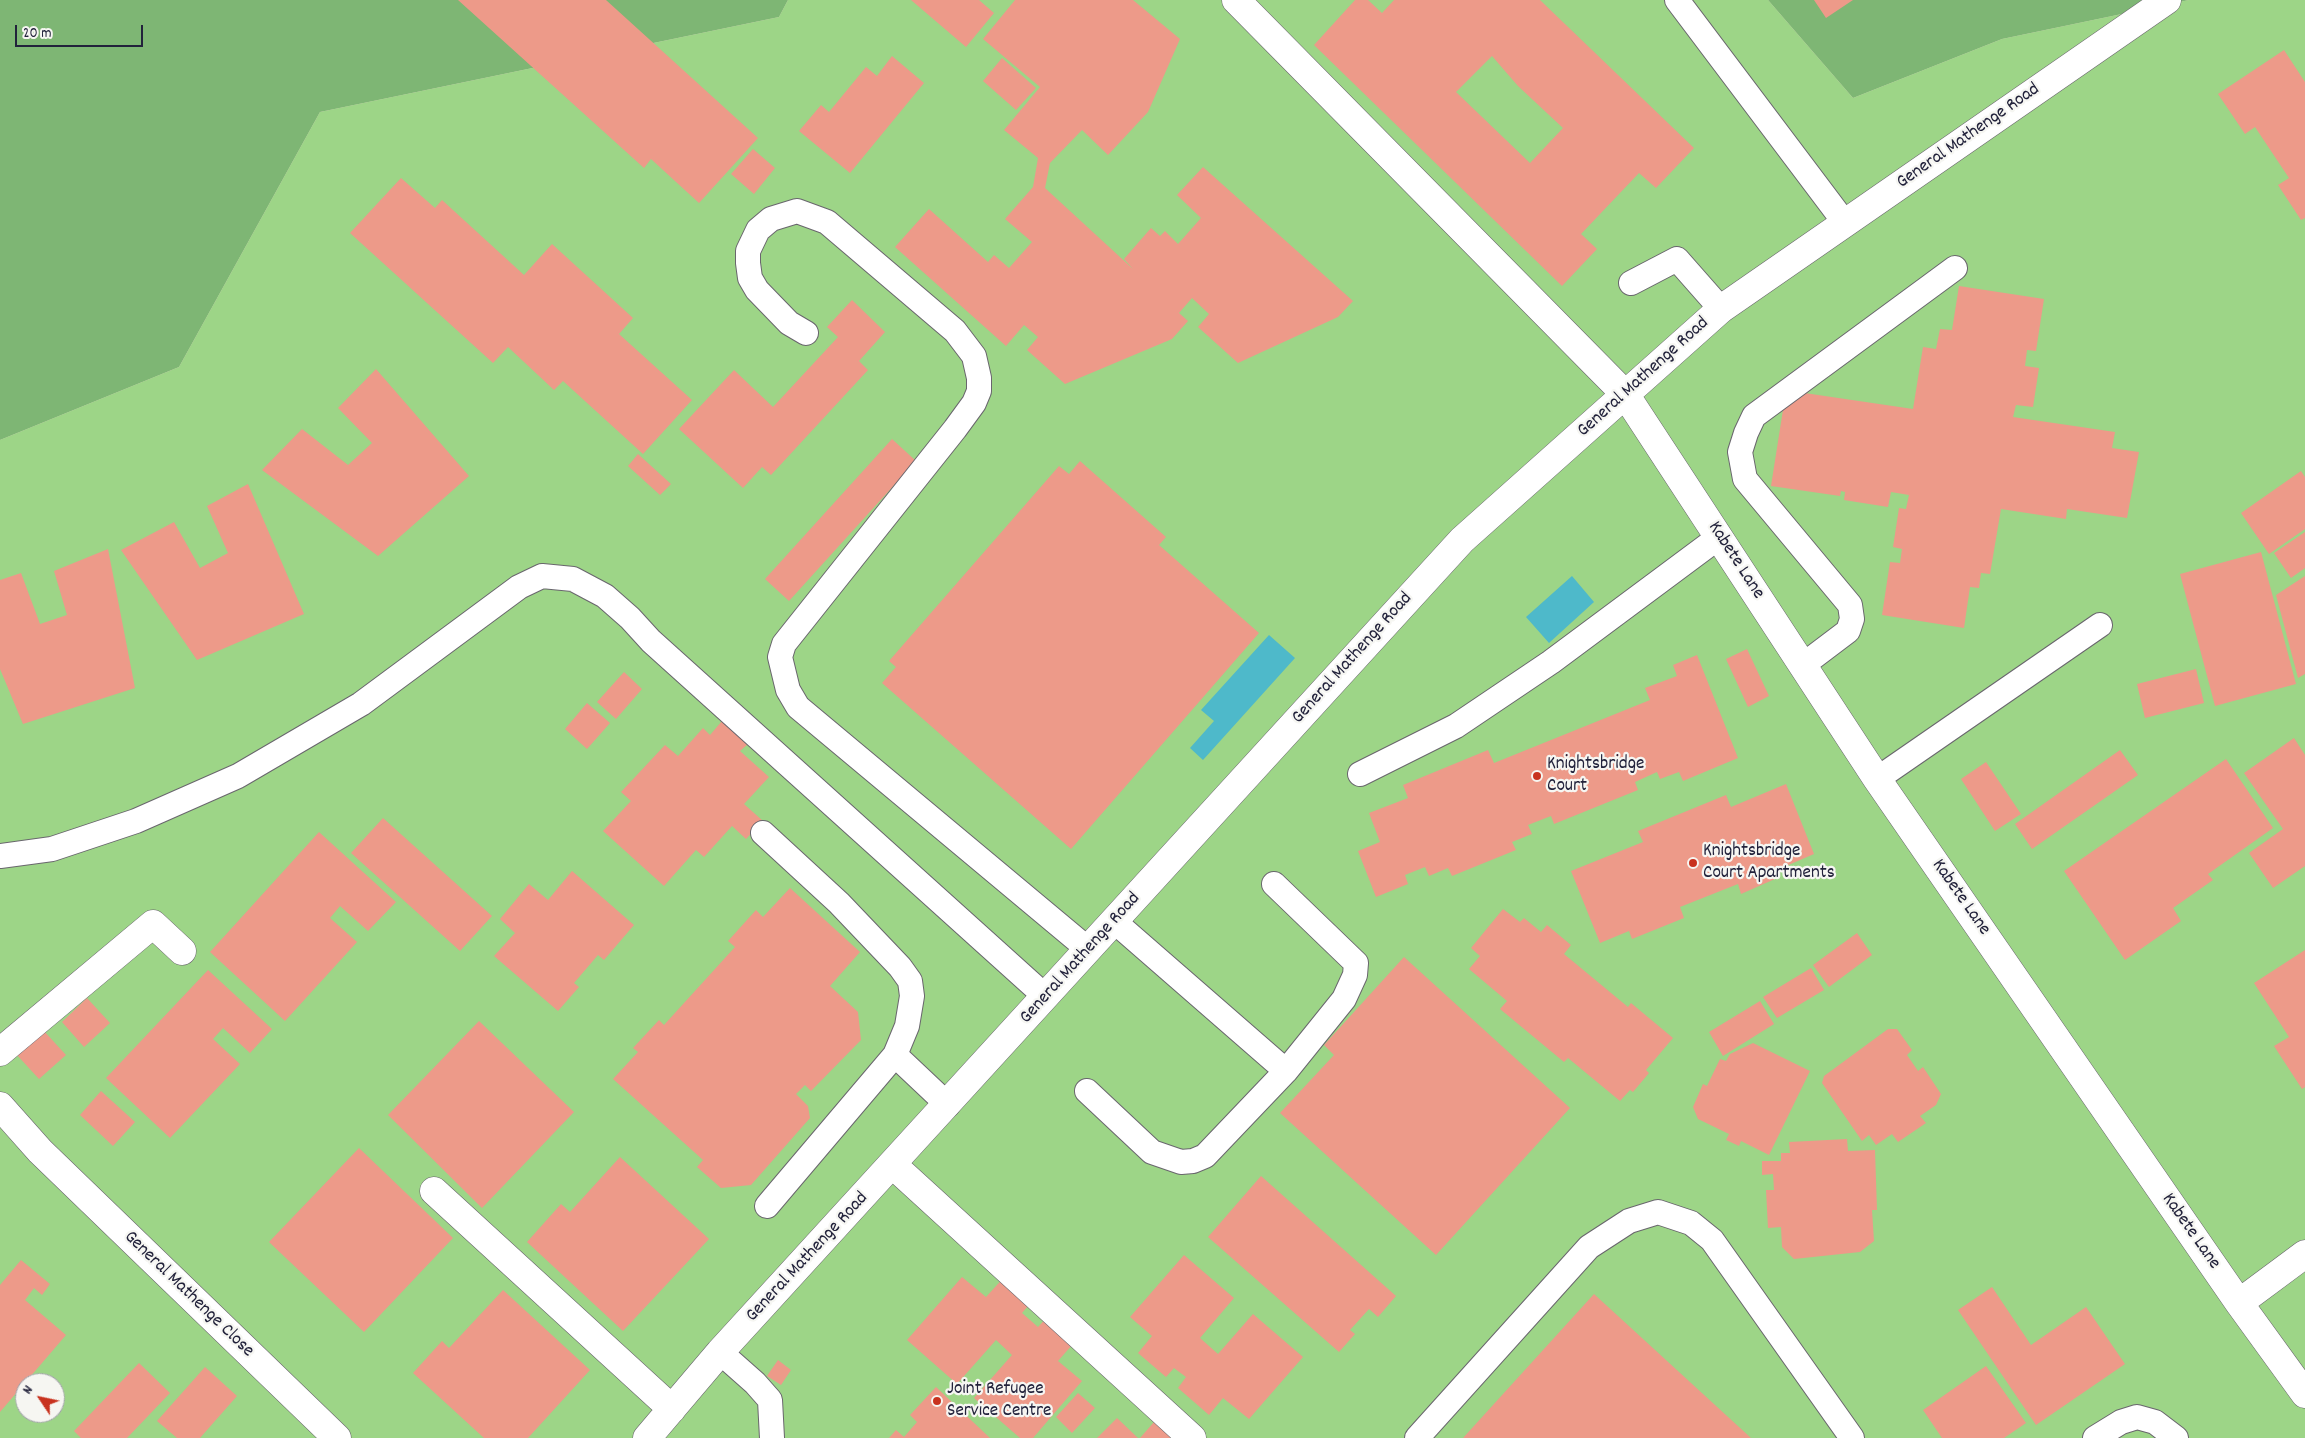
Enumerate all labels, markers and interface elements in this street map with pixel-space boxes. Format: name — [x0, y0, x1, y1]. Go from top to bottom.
scale bar — [18, 15, 145, 47]
text: 20 m — [23, 23, 51, 45]
street label: General Mathenge Road — [1893, 79, 2045, 195]
street label: General Mathenge Road — [1573, 313, 1715, 443]
street label: Kabete Lane — [1702, 518, 1768, 604]
street label: General Mathenge Road — [1288, 588, 1418, 730]
place label: Knightsbridge Court — [1547, 754, 1644, 798]
marker: Knightsbridge Court — [1531, 770, 1543, 782]
place label: Knightsbridge Court Apartments — [1703, 841, 1835, 885]
street label: Kabete Lane — [1925, 855, 1995, 941]
marker: Knightsbridge Court Apartments — [1687, 857, 1699, 869]
street label: General Mathenge Road — [1016, 888, 1146, 1030]
street label: General Mathenge Road — [742, 1188, 874, 1328]
street label: Kabete Lane — [2155, 1189, 2225, 1275]
street label: General Mathenge Close — [118, 1227, 258, 1363]
north arrow — [15, 1373, 65, 1423]
place label: Joint Refugee Service Centre — [947, 1379, 1051, 1423]
text: N — [18, 1382, 39, 1399]
marker: Joint Refugee Service Centre — [931, 1395, 943, 1407]

